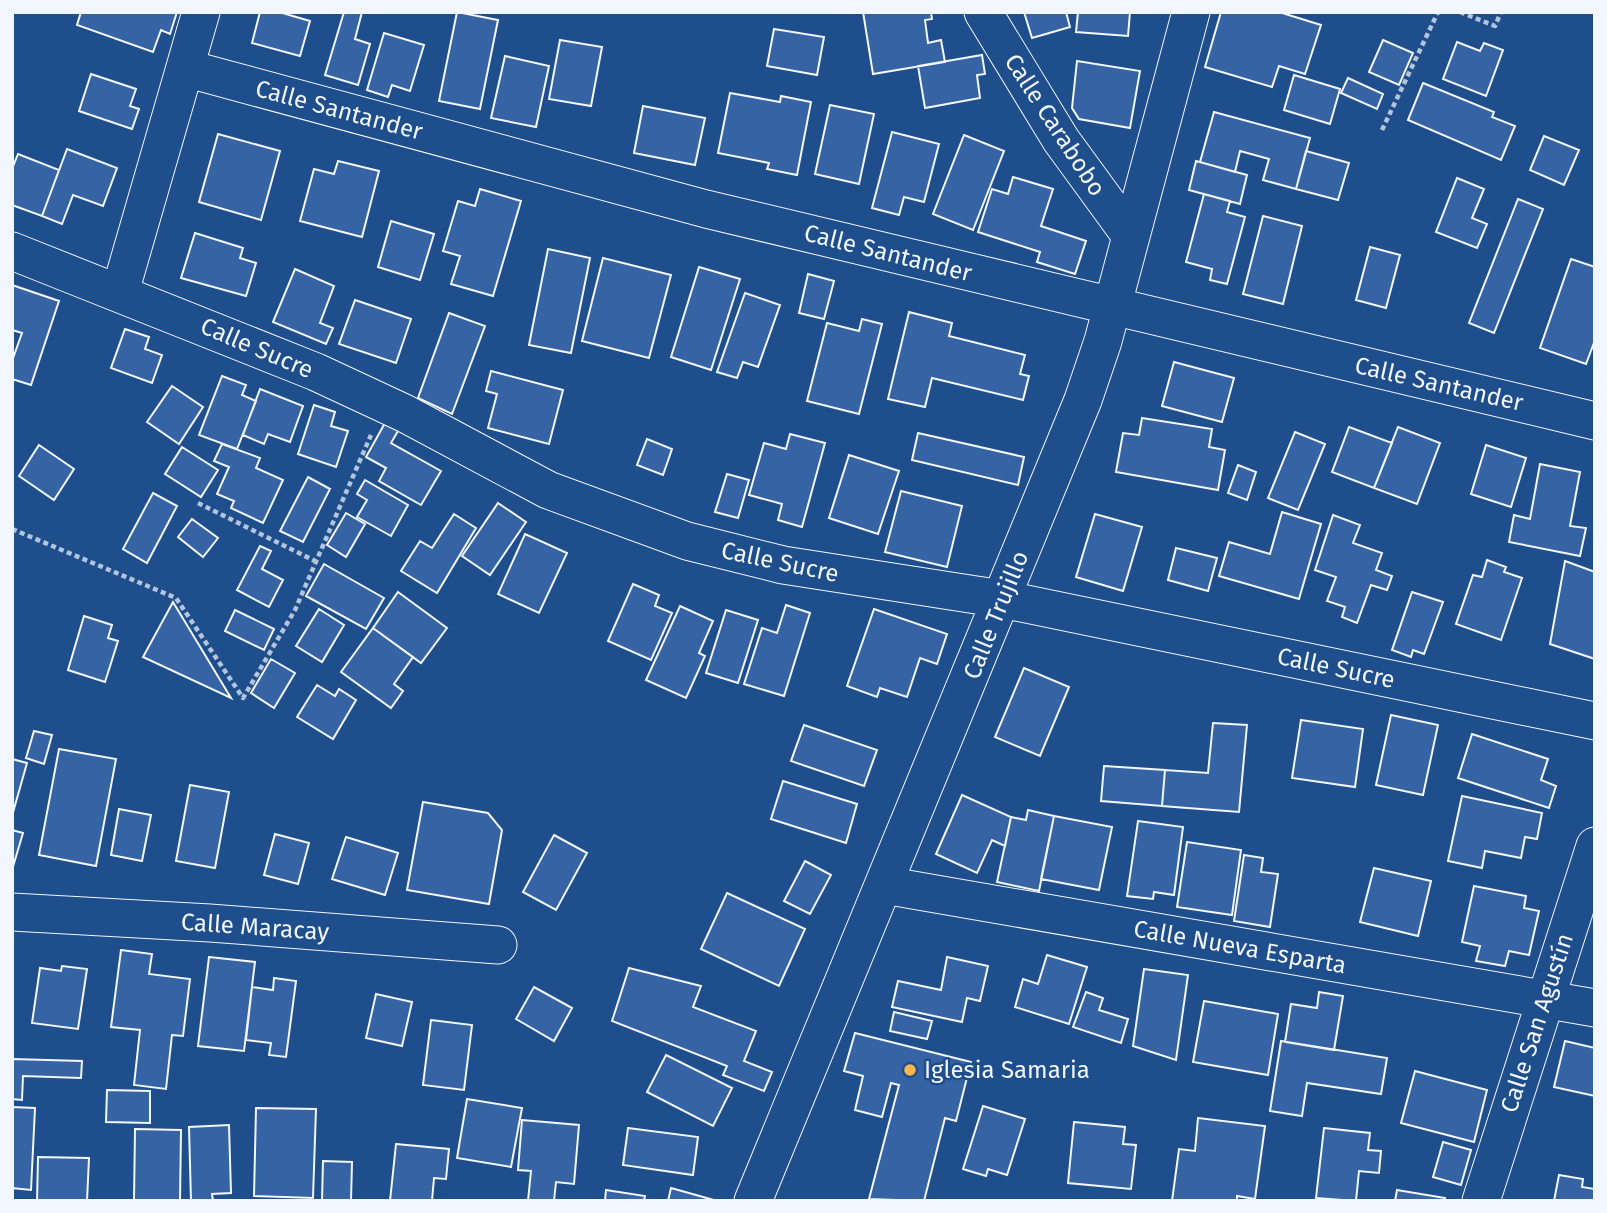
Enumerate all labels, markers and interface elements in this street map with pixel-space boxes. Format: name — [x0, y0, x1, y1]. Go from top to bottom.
street label: Calle Carabobo — [999, 49, 1111, 201]
street label: Calle Santander — [252, 74, 426, 146]
street label: Calle Santander — [801, 219, 975, 288]
street label: Calle Sucre — [197, 312, 317, 384]
street label: Calle Santander — [1352, 351, 1527, 417]
street label: Calle Sucre — [719, 536, 841, 588]
street label: Calle Trujillo — [958, 547, 1034, 683]
street label: Calle Sucre — [1275, 642, 1397, 694]
street label: Calle Maracay — [180, 908, 330, 946]
street label: Calle Nueva Esparta — [1132, 915, 1348, 979]
street label: Calle San Agustín — [1495, 930, 1579, 1116]
place label: Iglesia Samaria — [924, 1056, 1090, 1084]
marker: Iglesia Samaria — [902, 1062, 918, 1078]

